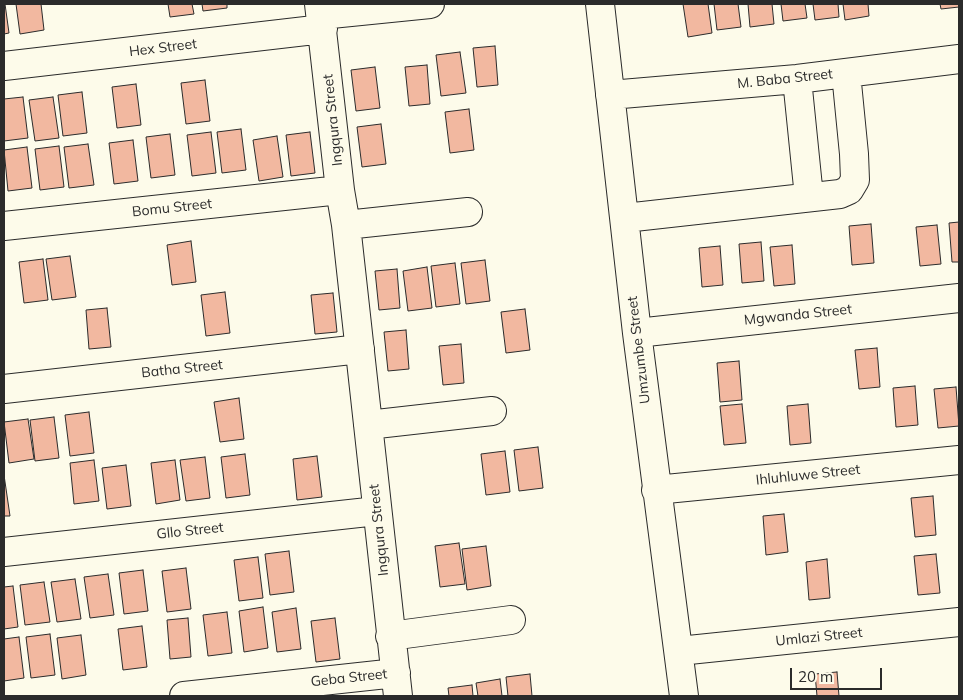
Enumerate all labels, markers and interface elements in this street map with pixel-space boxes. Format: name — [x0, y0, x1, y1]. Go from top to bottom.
street label: Hex Street — [128, 36, 198, 60]
street label: M. Baba Street — [736, 66, 834, 92]
street label: Ingqura Street — [320, 73, 346, 167]
street label: Bomu Street — [131, 195, 213, 221]
street label: Umzumbe Street — [624, 295, 654, 405]
street label: Mgwanda Street — [743, 301, 853, 329]
street label: Batha Street — [140, 356, 224, 382]
street label: Ihluhluwe Street — [755, 461, 861, 489]
street label: Ingqura Street — [366, 483, 392, 577]
street label: Gllo Street — [156, 519, 224, 543]
street label: Umlazi Street — [775, 624, 863, 650]
scale bar — [793, 658, 886, 690]
street label: Geba Street — [310, 666, 388, 690]
text: 20 m — [798, 667, 833, 686]

